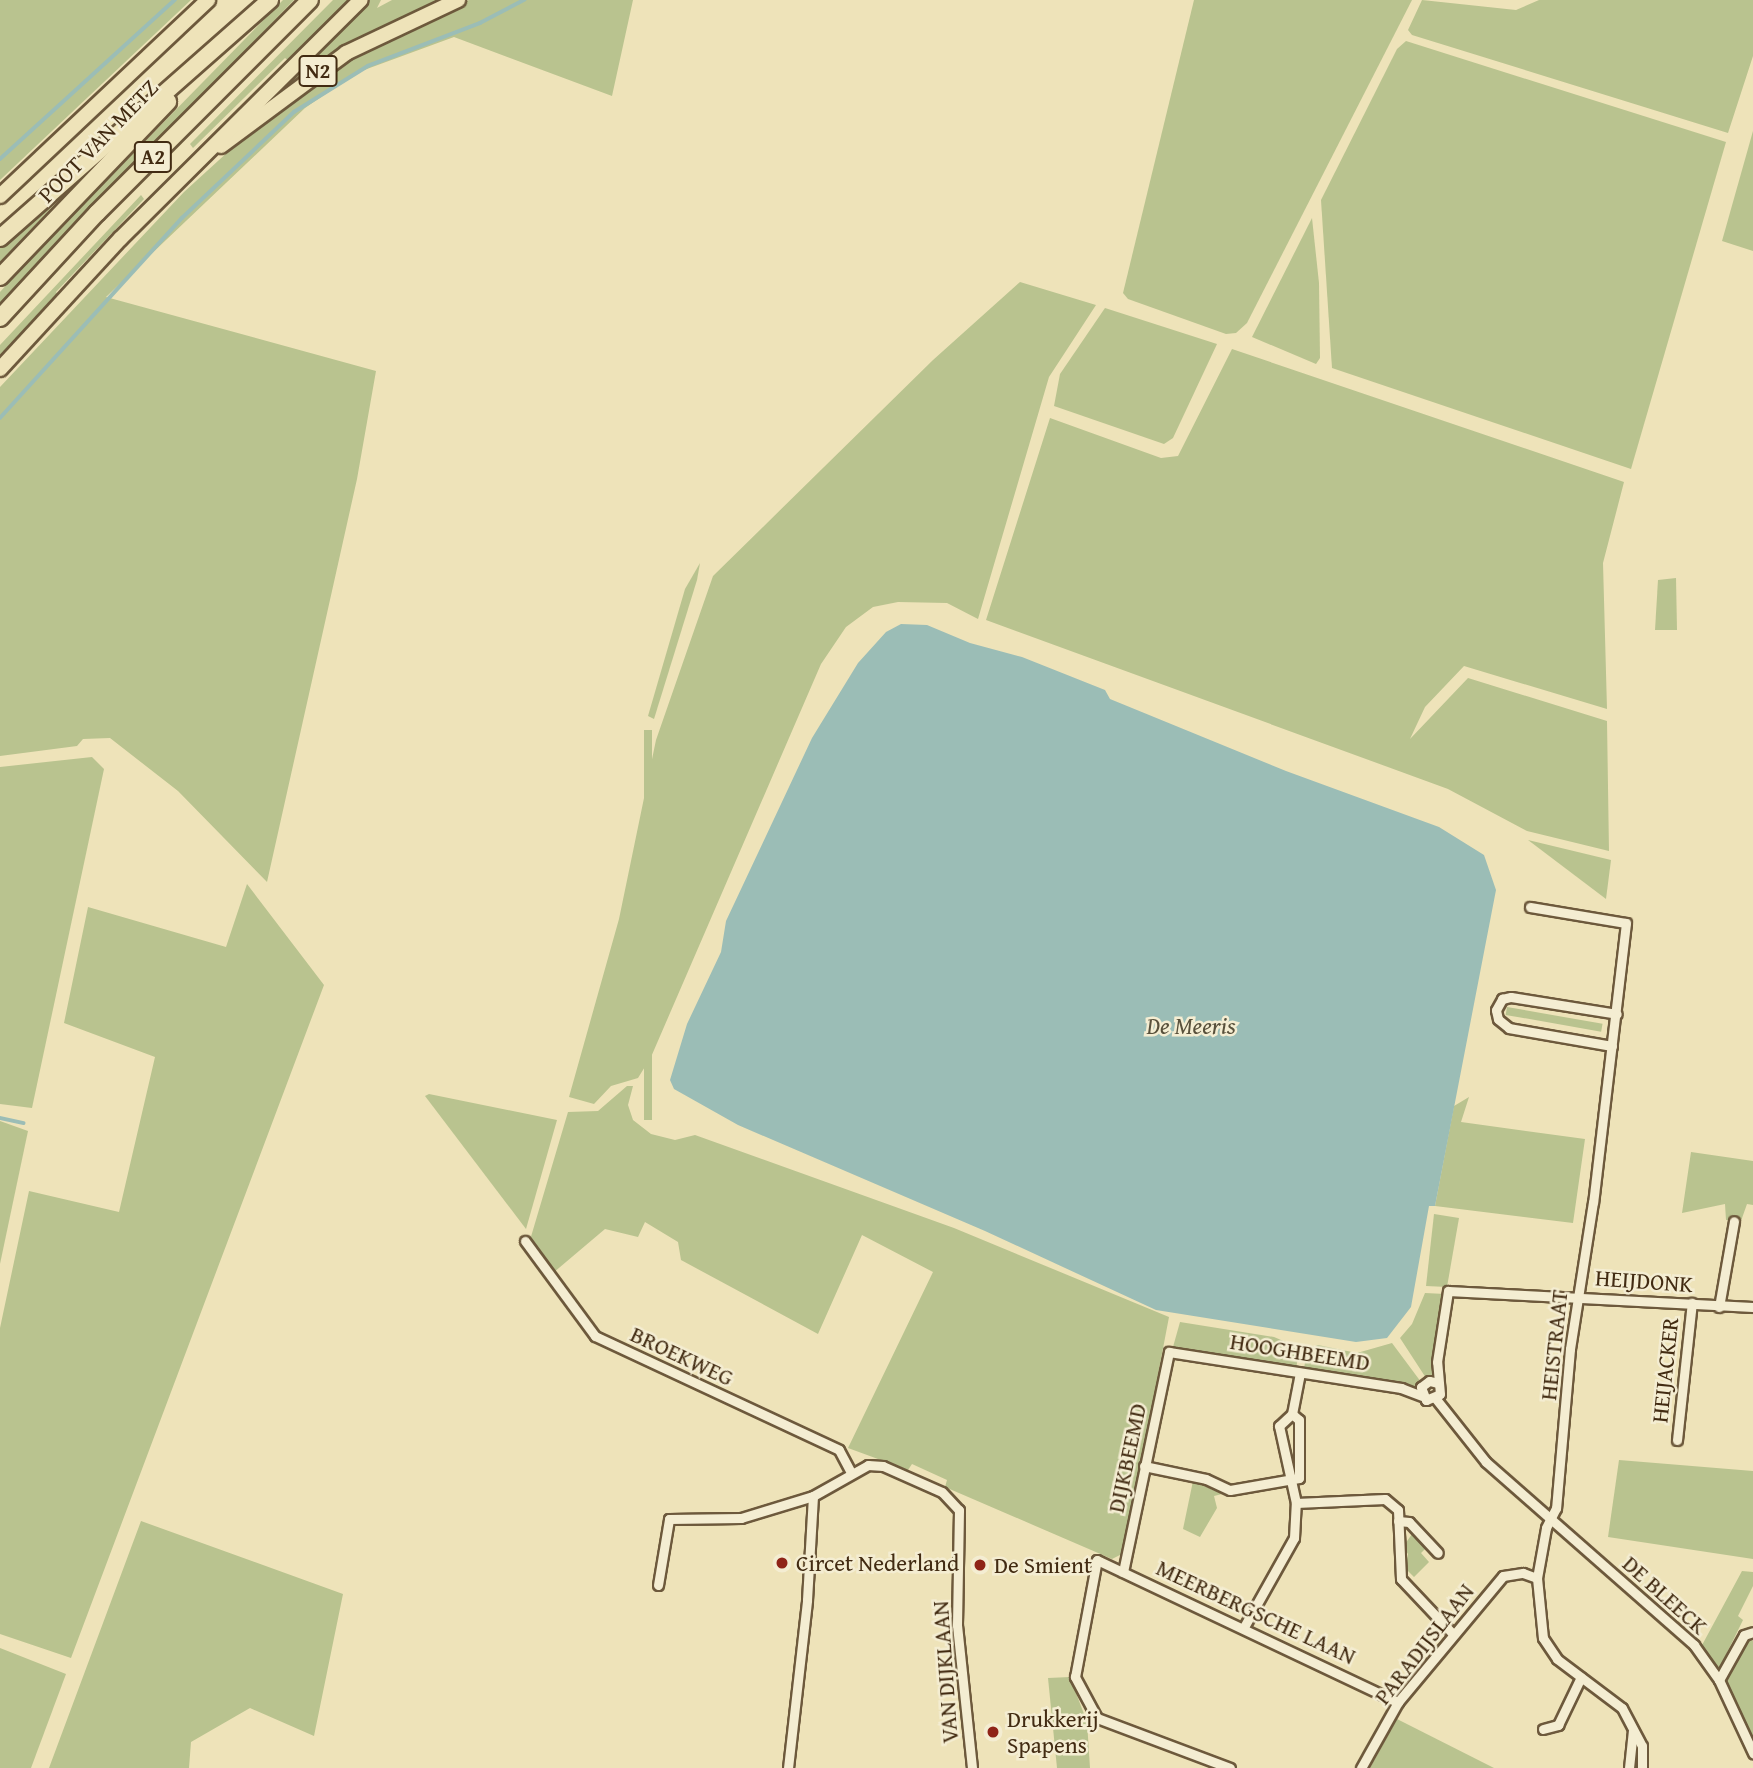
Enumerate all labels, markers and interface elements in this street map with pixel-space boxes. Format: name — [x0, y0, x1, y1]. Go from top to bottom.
road number: N2 — [297, 54, 339, 88]
street label: POOT VAN METZ — [32, 74, 164, 208]
road number: A2 — [134, 140, 172, 174]
water label: De Meeris — [1146, 1012, 1236, 1040]
street label: HEIJDONK — [1594, 1264, 1694, 1298]
street label: HEISTRAAT — [1534, 1288, 1574, 1402]
street label: HEIJACKER — [1646, 1316, 1684, 1424]
street label: BROEKWEG — [626, 1320, 738, 1392]
street label: HOOGHBEEMD — [1228, 1327, 1372, 1377]
street label: DIJKBEEMD — [1102, 1401, 1152, 1515]
place label: Circet Nederland — [796, 1549, 959, 1577]
street label: DE BLEECK — [1617, 1550, 1713, 1640]
place label: De Smient — [994, 1551, 1092, 1579]
street label: MEERBERGSCHE LAAN — [1152, 1554, 1360, 1670]
marker: Circet Nederland — [774, 1555, 790, 1571]
marker: De Smient — [972, 1557, 988, 1573]
street label: PARADIJSLAAN — [1368, 1578, 1480, 1710]
street label: VAN DIJKLAAN — [926, 1600, 964, 1744]
place label: Drukkerij Spapens — [1007, 1705, 1099, 1759]
marker: Drukkerij Spapens — [985, 1724, 1001, 1740]

